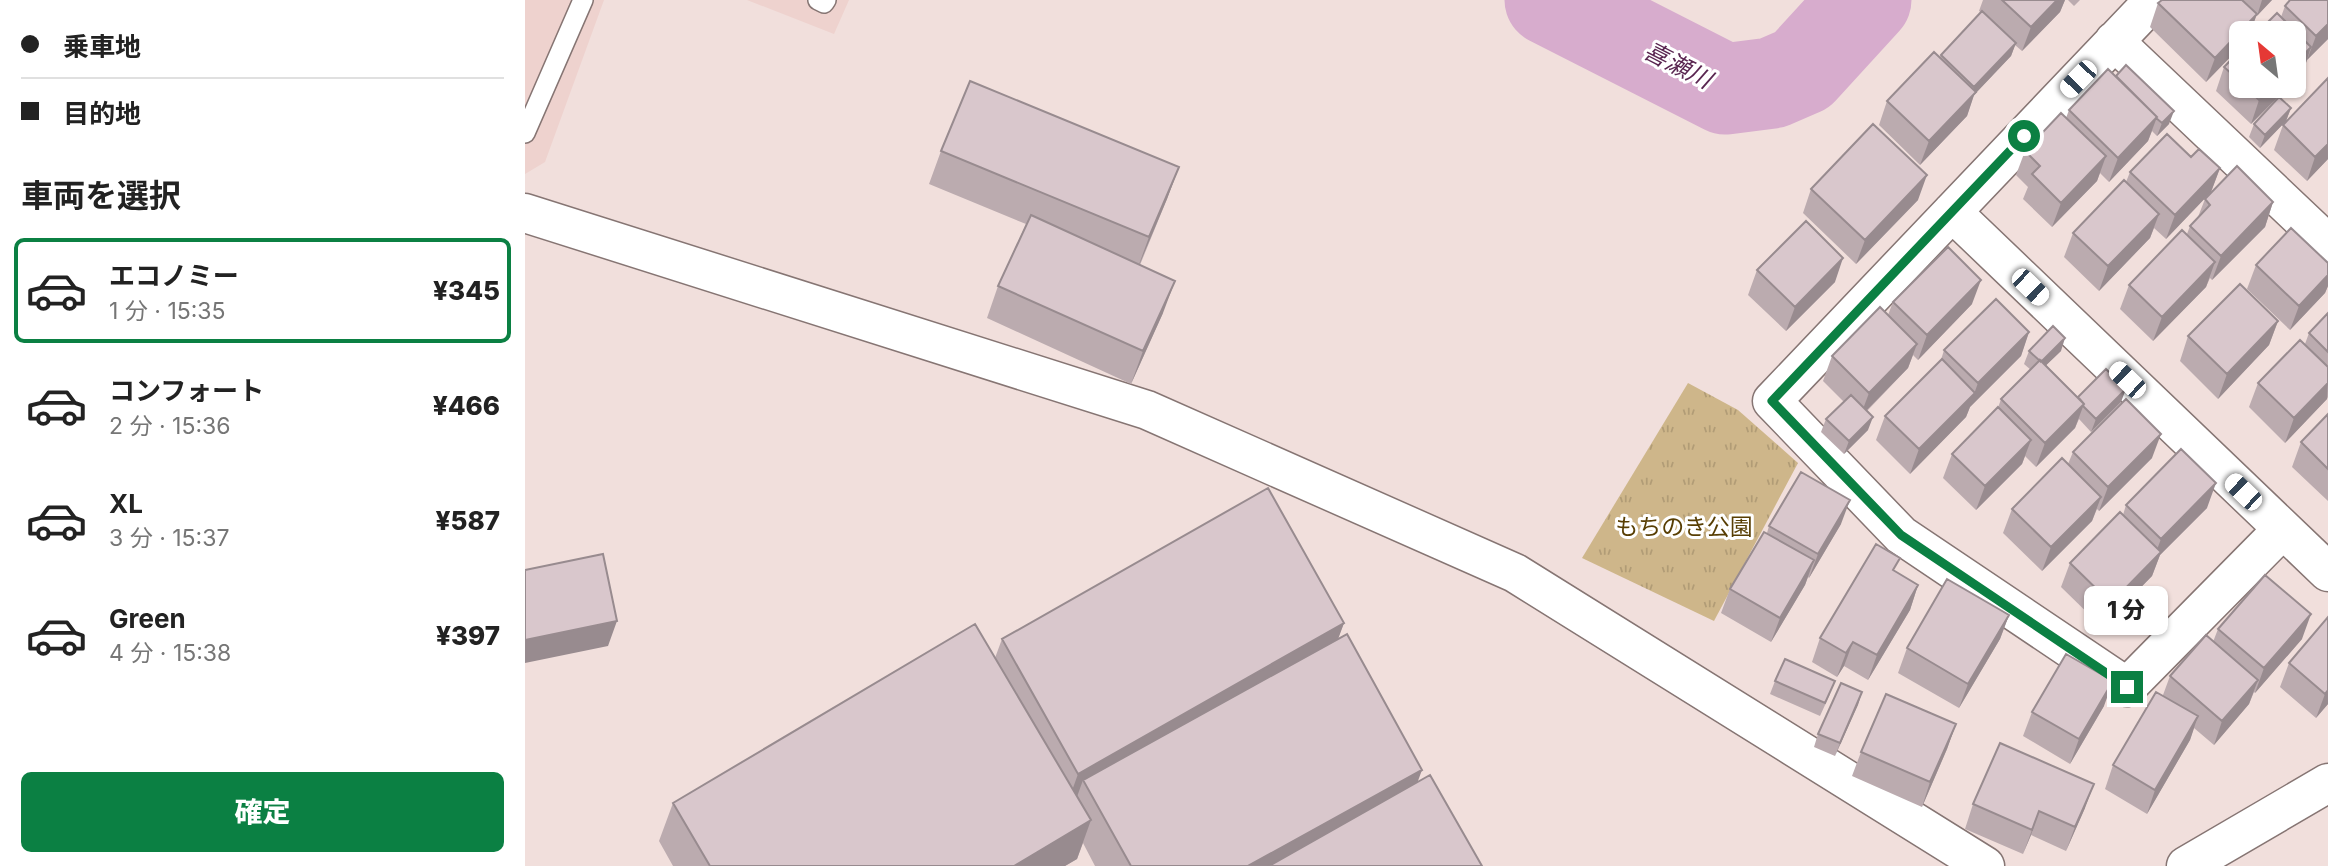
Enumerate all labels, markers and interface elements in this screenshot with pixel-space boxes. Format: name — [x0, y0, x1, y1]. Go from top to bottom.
north arrow — [2229, 21, 2307, 98]
map controls — [2229, 21, 2306, 98]
text: 乗車地 — [63, 31, 141, 62]
water label: 喜瀬川 — [1639, 36, 1719, 96]
car — [2056, 57, 2101, 101]
text: 目的地 — [63, 98, 141, 129]
route start — [2008, 120, 2040, 152]
text: 車両を選択 — [21, 176, 181, 215]
icon: car — [25, 259, 88, 322]
text: エコノミー — [109, 260, 239, 291]
car — [2008, 265, 2053, 309]
text: ¥345 — [433, 275, 500, 306]
text: 1 分 · 15:35 — [109, 297, 226, 325]
car — [2105, 358, 2150, 402]
icon: car — [25, 374, 88, 437]
text: コンフォート — [109, 375, 264, 406]
text: ¥466 — [433, 390, 500, 421]
text: 2 分 · 15:36 — [109, 412, 231, 440]
car — [2221, 470, 2266, 514]
text: XL — [109, 488, 143, 519]
icon: car — [25, 489, 88, 552]
text: ¥587 — [435, 505, 500, 536]
park label: もちのき公園 — [1615, 513, 1753, 541]
text: 3 分 · 15:37 — [109, 524, 229, 552]
callout: 1 分 — [2085, 586, 2169, 634]
text: 1 分 — [2107, 596, 2145, 624]
text: Green — [109, 603, 186, 634]
icon: car — [25, 604, 88, 667]
text: ¥397 — [436, 620, 500, 651]
text: 4 分 · 15:38 — [109, 639, 231, 667]
route end — [2111, 671, 2143, 703]
button: 確定 — [21, 772, 504, 852]

